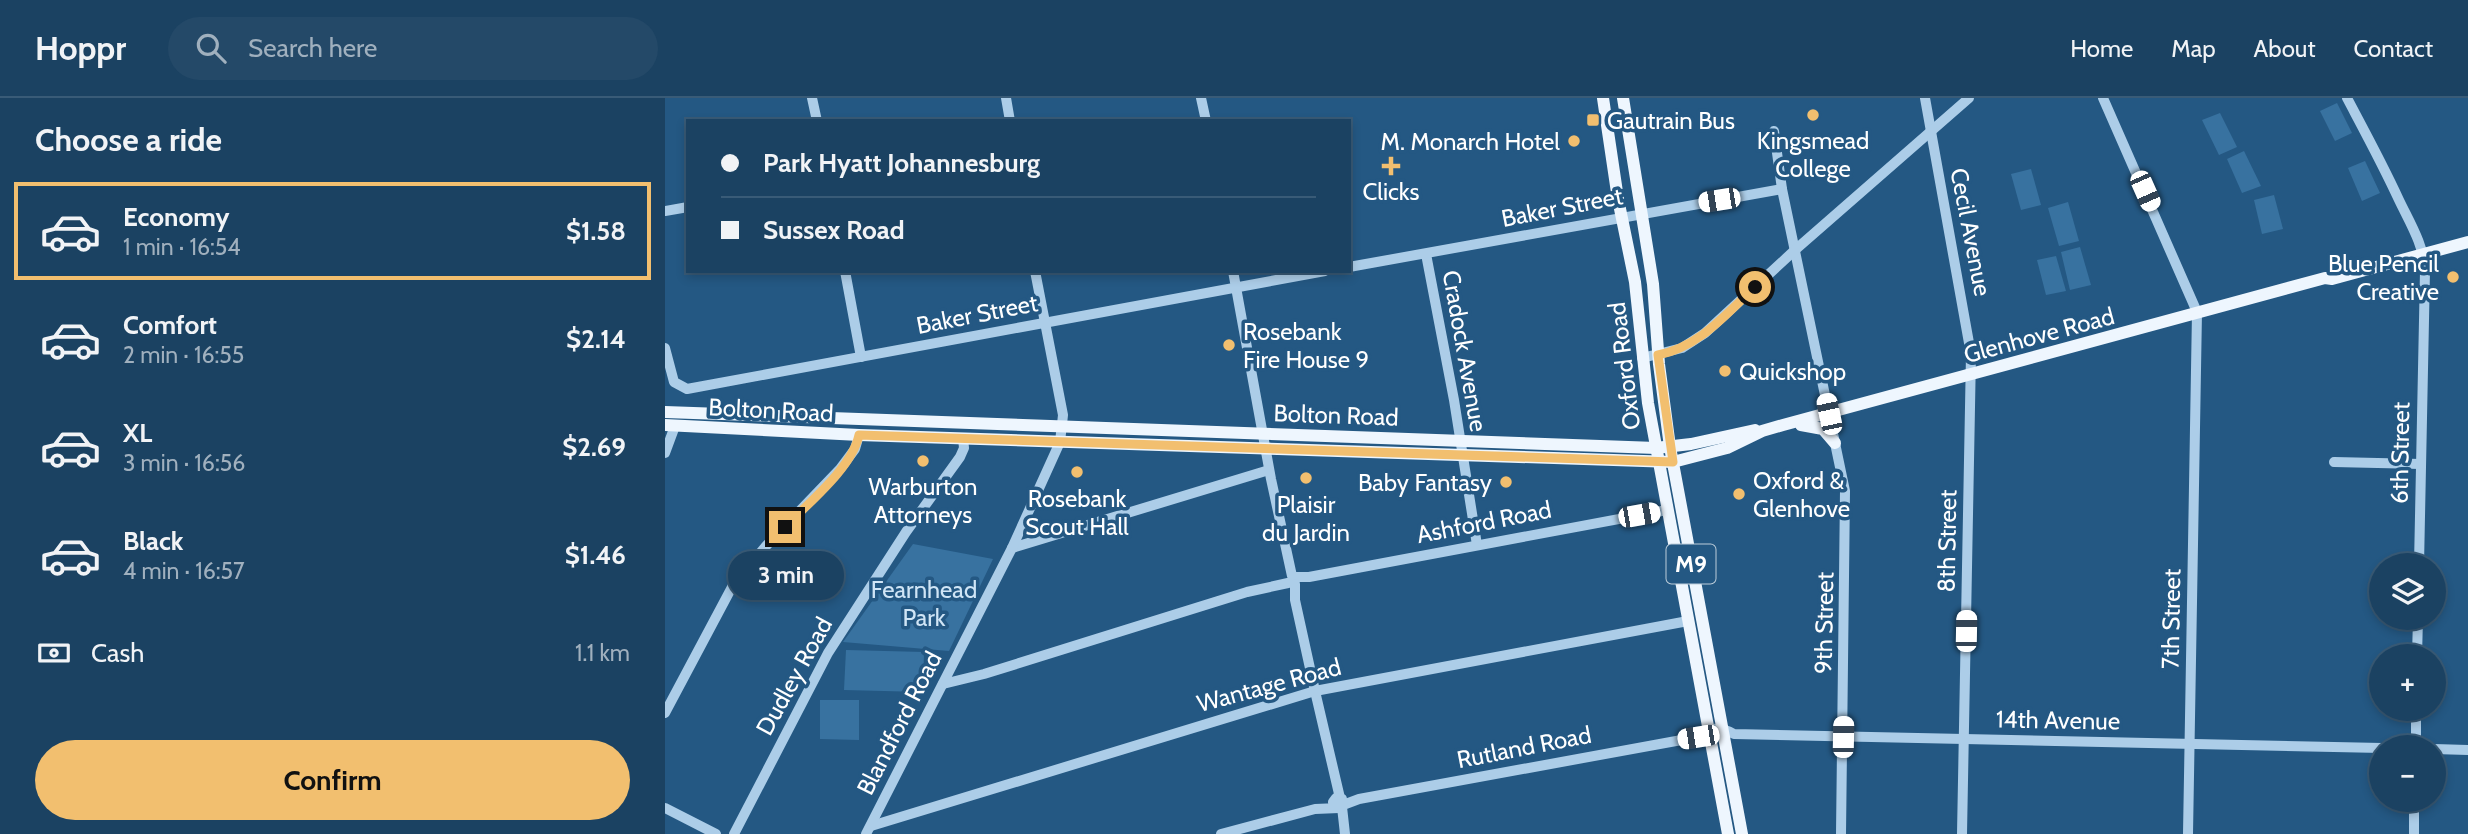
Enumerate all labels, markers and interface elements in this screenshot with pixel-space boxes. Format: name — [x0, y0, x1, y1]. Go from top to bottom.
search box — [168, 17, 658, 80]
text: Hoppr — [35, 28, 126, 68]
icon: search — [192, 29, 230, 67]
text: Search here — [248, 32, 377, 64]
text: Home — [2070, 34, 2133, 63]
text: Map — [2171, 34, 2216, 63]
text: About — [2254, 34, 2316, 63]
text: Contact — [2354, 34, 2433, 63]
place label: Gautrain Bus — [1607, 106, 1735, 135]
marker: Kingsmead College — [1805, 107, 1821, 123]
marker: Gautrain Bus — [1585, 112, 1601, 128]
text: Choose a ride — [35, 120, 222, 159]
place label: Kingsmead College — [1757, 126, 1869, 183]
place label: M. Monarch Hotel — [1381, 127, 1560, 156]
marker: M. Monarch Hotel — [1566, 133, 1582, 149]
text: Park Hyatt Johannesburg — [763, 147, 1040, 179]
marker: Clicks — [1383, 158, 1399, 174]
street label: Cecil Avenue — [1944, 165, 1998, 299]
car — [2127, 168, 2164, 214]
place label: Clicks — [1362, 177, 1420, 206]
street label: Baker Street — [1499, 181, 1625, 233]
car — [1697, 186, 1742, 214]
icon: car — [39, 200, 102, 263]
text: Economy — [123, 201, 229, 233]
text: Sussex Road — [763, 214, 905, 246]
text: $1.58 — [566, 215, 626, 247]
text: 1 min · 16:54 — [123, 233, 240, 261]
place label: Blue Pencil Creative — [2328, 249, 2439, 306]
street label: Cradock Avenue — [1437, 268, 1493, 434]
marker: Blue Pencil Creative — [2445, 269, 2461, 285]
route start — [1739, 271, 1771, 303]
street label: Baker Street — [914, 288, 1040, 340]
street label: Oxford Road — [1602, 300, 1646, 432]
street label: Glenhove Road — [1961, 301, 2117, 369]
icon: car — [39, 308, 102, 371]
text: Comfort — [123, 309, 217, 341]
place label: Rosebank Fire House 9 — [1243, 317, 1369, 374]
text: $2.14 — [566, 323, 626, 355]
marker: Rosebank Fire House 9 — [1221, 337, 1237, 353]
text: 2 min · 16:55 — [123, 341, 244, 369]
place label: Quickshop — [1739, 357, 1846, 386]
marker: Quickshop — [1717, 363, 1733, 379]
car — [1815, 391, 1844, 437]
street label: Bolton Road — [708, 392, 834, 428]
street label: Bolton Road — [1273, 398, 1399, 432]
street label: 6th Street — [2385, 402, 2415, 504]
icon: car — [39, 416, 102, 479]
text: XL — [123, 417, 152, 449]
text: $2.69 — [562, 431, 626, 463]
text: 3 min · 16:56 — [123, 449, 245, 477]
marker: Warburton Attorneys — [915, 453, 931, 469]
marker: Rosebank Scout Hall — [1069, 464, 1085, 480]
place label: Oxford & Glenhove — [1753, 466, 1850, 523]
place label: Baby Fantasy — [1358, 468, 1492, 497]
marker: Plaisir du Jardin — [1298, 470, 1314, 486]
place label: Warburton Attorneys — [869, 472, 977, 529]
marker: Baby Fantasy — [1498, 474, 1514, 490]
place label: Rosebank Scout Hall — [1025, 484, 1129, 541]
marker: Oxford & Glenhove — [1731, 486, 1747, 502]
street label: 8th Street — [1932, 489, 1962, 593]
place label: Plaisir du Jardin — [1262, 490, 1350, 547]
street label: Ashford Road — [1414, 495, 1554, 549]
car — [1617, 501, 1662, 529]
route end — [769, 511, 801, 543]
icon: car — [39, 524, 102, 587]
text: Black — [123, 525, 183, 557]
text: $1.46 — [565, 539, 626, 571]
road number: M9 — [1667, 544, 1715, 584]
callout: 3 min — [727, 551, 843, 600]
map controls — [2369, 553, 2446, 812]
button: layers — [2369, 553, 2446, 630]
text: 4 min · 16:57 — [123, 557, 245, 585]
text: 3 min — [758, 561, 814, 589]
street label: 7th Street — [2156, 569, 2186, 669]
street label: 9th Street — [1809, 572, 1839, 674]
park label: Fearnhead Park — [871, 575, 977, 632]
car — [1956, 610, 1977, 652]
street label: Dudley Road — [750, 612, 838, 740]
icon: cash — [35, 634, 73, 672]
text: Cash — [91, 637, 144, 669]
text: 1.1 km — [575, 639, 630, 667]
button: + — [2369, 644, 2446, 721]
street label: Blandford Road — [850, 646, 948, 800]
street label: Wantage Road — [1194, 652, 1344, 718]
street label: 14th Avenue — [1996, 704, 2120, 736]
car — [1833, 716, 1854, 758]
street label: Rutland Road — [1454, 720, 1594, 774]
car — [1676, 723, 1721, 751]
button: − — [2369, 735, 2446, 812]
button: Confirm — [35, 740, 630, 820]

